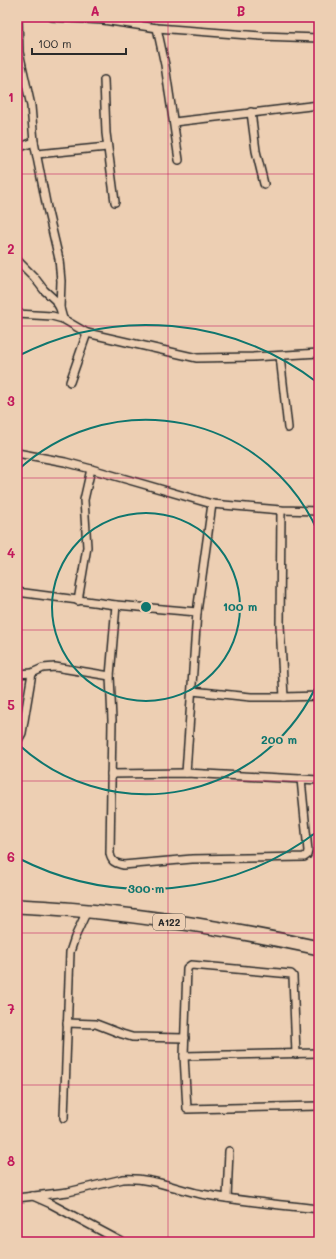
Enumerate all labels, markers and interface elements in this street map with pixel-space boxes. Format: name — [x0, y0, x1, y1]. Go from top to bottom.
text: A — [90, 2, 100, 19]
text: B — [237, 2, 246, 19]
scale bar — [32, 30, 126, 56]
text: 100 m — [38, 35, 72, 51]
text: 1 — [8, 88, 14, 105]
text: 2 — [7, 240, 15, 257]
text: 3 — [7, 392, 15, 409]
text: 4 — [7, 544, 15, 561]
text: 100 m — [223, 598, 257, 614]
centre of rings — [139, 600, 153, 614]
text: 5 — [7, 696, 15, 713]
text: 200 m — [261, 731, 297, 747]
text: 6 — [7, 848, 15, 865]
text: 300 m — [128, 880, 164, 896]
road number: A122 — [153, 914, 185, 930]
text: 7 — [7, 1000, 15, 1017]
text: 8 — [7, 1152, 15, 1169]

